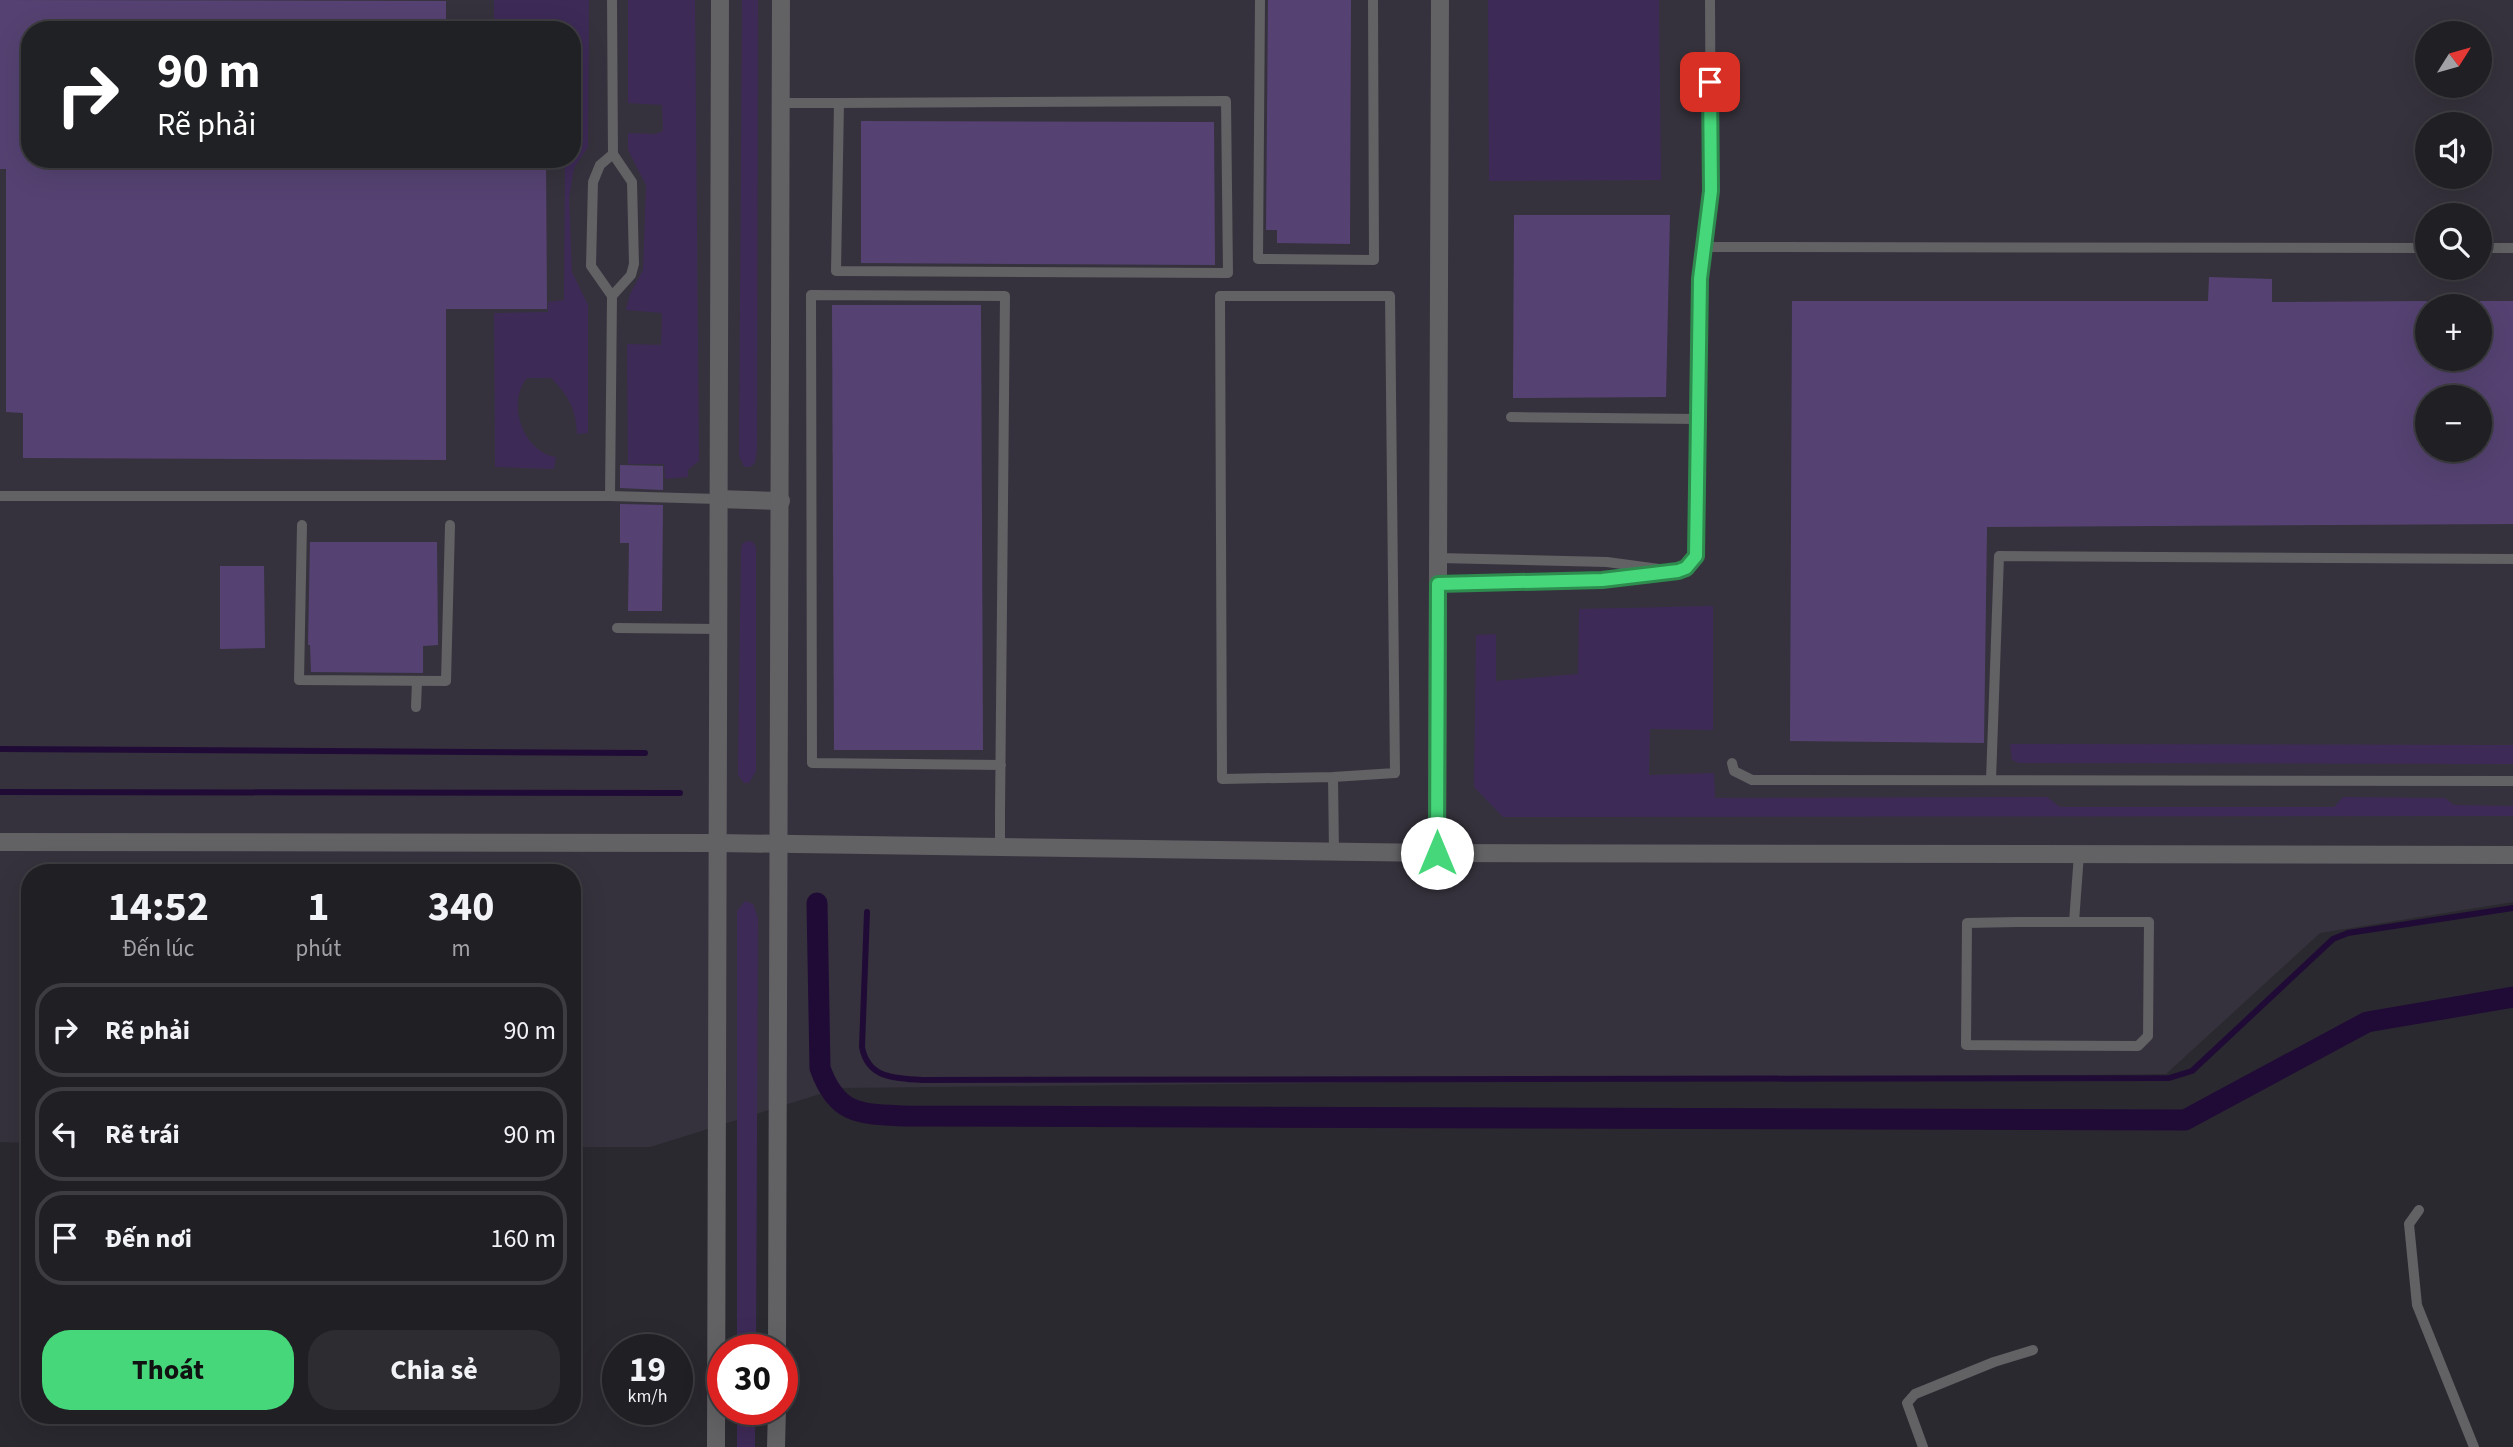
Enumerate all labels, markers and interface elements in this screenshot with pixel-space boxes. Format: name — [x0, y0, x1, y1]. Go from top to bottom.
north arrow — [2415, 21, 2492, 98]
map controls — [2415, 21, 2492, 462]
text: 90 m — [157, 37, 261, 107]
icon: right — [42, 49, 133, 140]
pin — [1680, 52, 1740, 112]
icon: arrive — [1691, 63, 1729, 101]
text: Rẽ phải — [157, 102, 256, 148]
button: sound — [2415, 112, 2492, 189]
button: search — [2415, 203, 2492, 280]
button: + — [2415, 294, 2492, 371]
button: − — [2415, 385, 2492, 462]
position arrow — [1400, 816, 1474, 890]
text: 14:52 — [108, 877, 209, 937]
text: 1 — [307, 877, 329, 937]
text: 340 — [428, 877, 494, 937]
text: Đến lúc — [122, 932, 194, 965]
text: phút — [296, 932, 341, 965]
text: m — [452, 932, 471, 965]
icon: right — [46, 1011, 84, 1049]
text: Rẽ phải — [105, 1012, 190, 1049]
text: 90 m — [503, 1012, 556, 1049]
icon: left — [46, 1115, 84, 1153]
text: Rẽ trái — [105, 1116, 180, 1153]
text: 90 m — [503, 1116, 556, 1153]
icon: arrive — [46, 1219, 84, 1257]
text: Đến nơi — [105, 1220, 192, 1257]
text: 160 m — [490, 1220, 556, 1257]
button: Thoát — [42, 1330, 294, 1410]
button: Chia sẻ — [308, 1330, 560, 1410]
speed limit sign: 30 — [707, 1334, 798, 1425]
text: 19 — [629, 1345, 666, 1395]
text: km/h — [628, 1384, 667, 1409]

